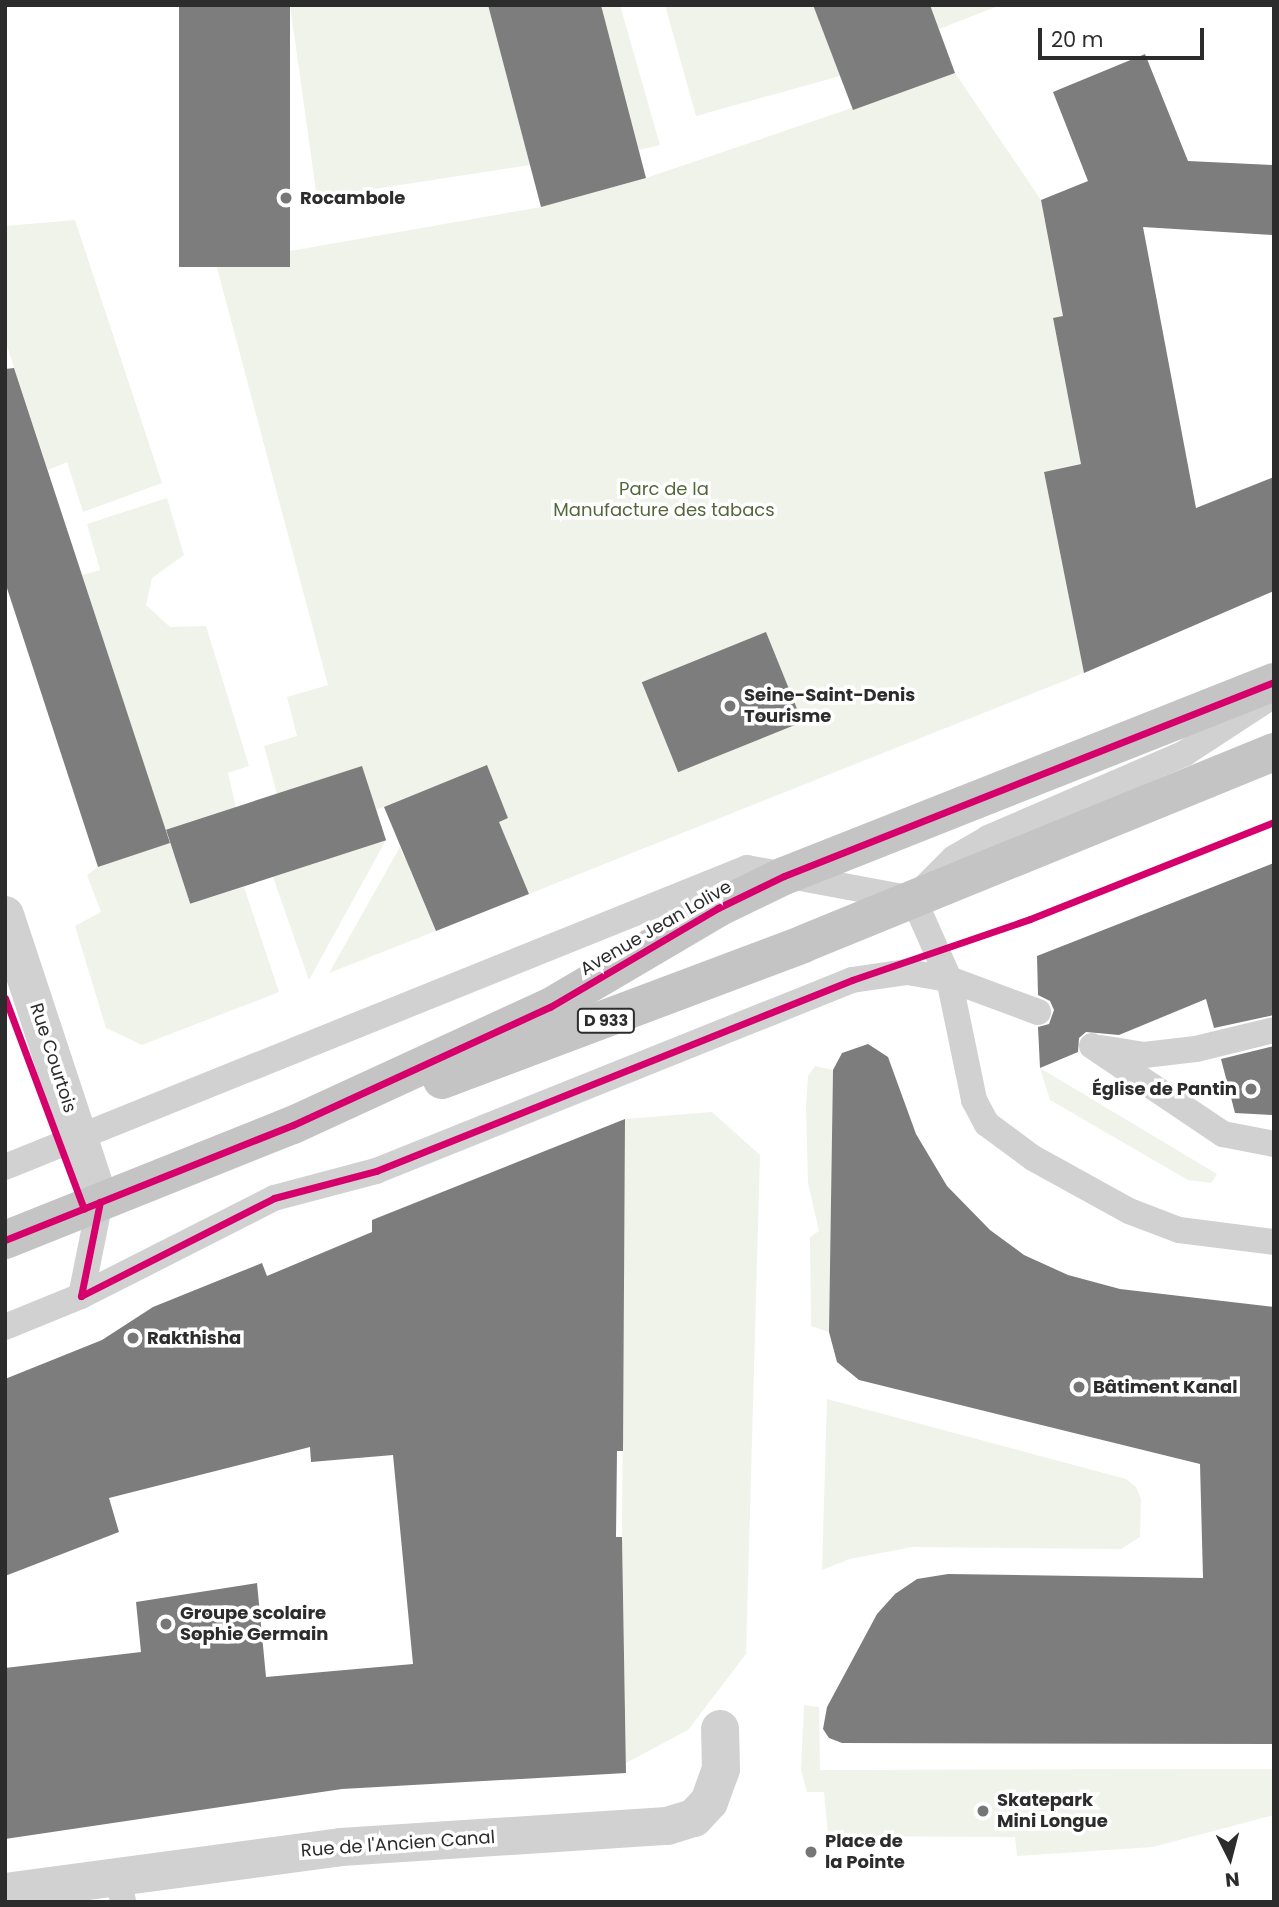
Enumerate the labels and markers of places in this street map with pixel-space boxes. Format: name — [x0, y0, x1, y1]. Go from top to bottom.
place label: Rocambole — [300, 187, 405, 209]
marker: Rocambole — [278, 190, 294, 206]
place label: Seine-Saint-Denis Tourisme — [744, 685, 915, 728]
marker: Seine-Saint-Denis Tourisme — [722, 698, 738, 714]
place label: Église de Pantin — [1092, 1078, 1237, 1100]
marker: Église de Pantin — [1243, 1081, 1259, 1097]
place label: Rakthisha — [147, 1327, 241, 1349]
marker: Rakthisha — [125, 1330, 141, 1346]
place label: Bâtiment Kanal — [1093, 1376, 1238, 1398]
marker: Bâtiment Kanal — [1071, 1379, 1087, 1395]
place label: Groupe scolaire Sophie Germain — [180, 1603, 328, 1646]
marker: Groupe scolaire Sophie Germain — [158, 1616, 174, 1632]
place label: Skatepark Mini Longue — [997, 1790, 1108, 1832]
marker: Skatepark Mini Longue — [975, 1803, 991, 1819]
place label: Place de la Pointe — [825, 1831, 905, 1874]
marker: Place de la Pointe — [803, 1844, 819, 1860]

